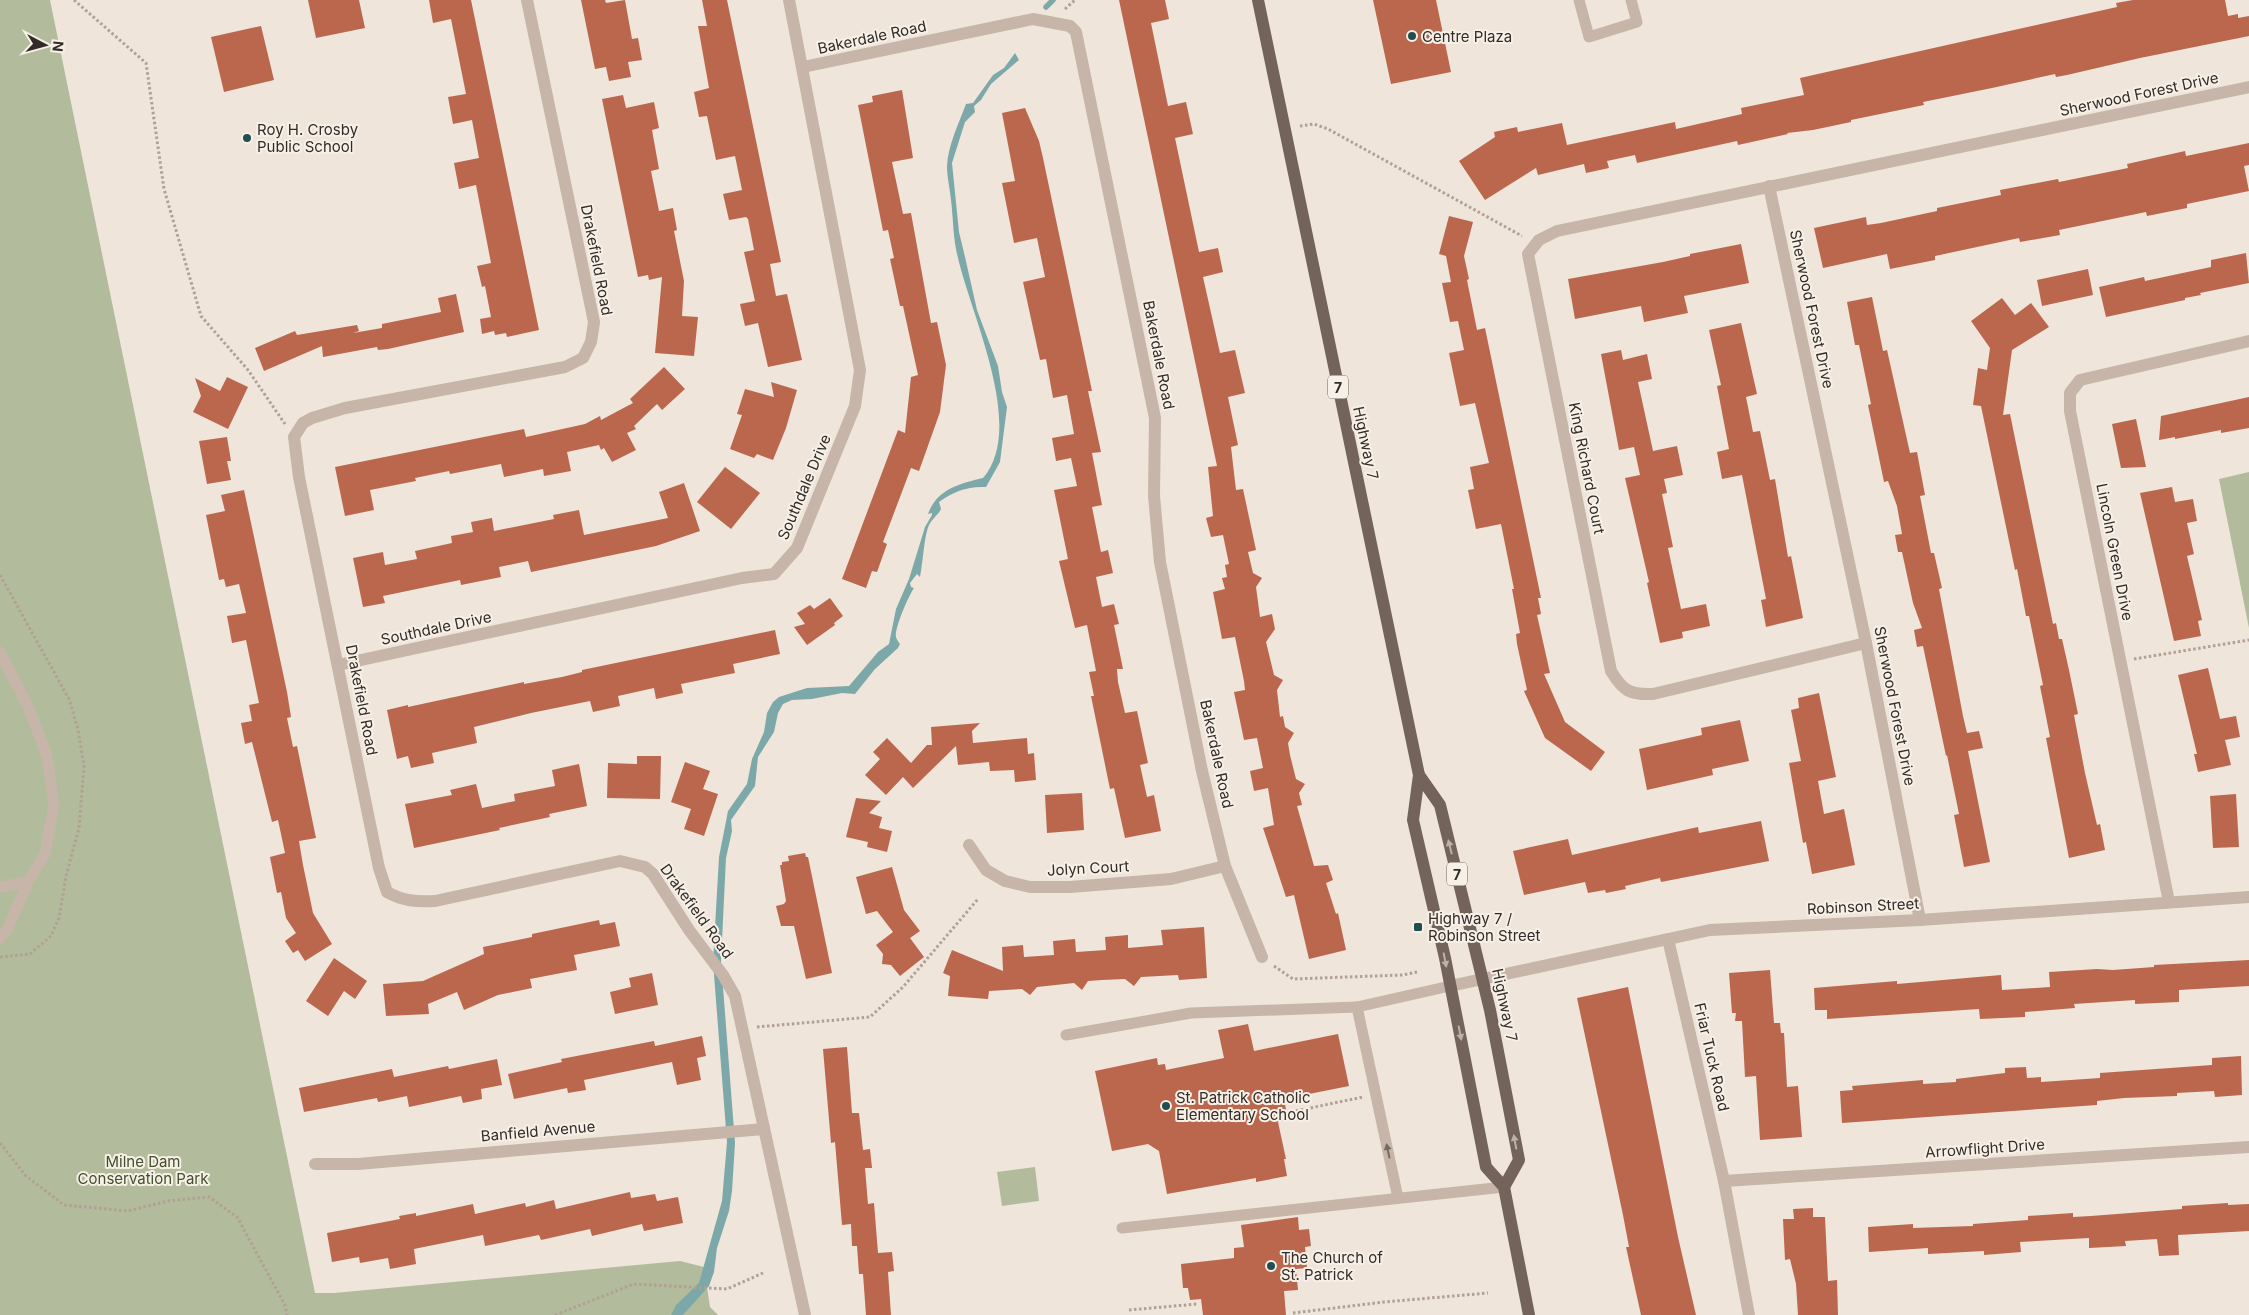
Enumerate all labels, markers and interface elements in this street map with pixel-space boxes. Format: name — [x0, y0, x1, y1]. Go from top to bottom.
street label: Bakerdale Road — [816, 16, 928, 58]
north arrow — [20, 20, 70, 70]
place label: Centre Plaza — [1422, 27, 1512, 46]
marker: Centre Plaza — [1406, 30, 1418, 42]
text: N — [49, 40, 67, 53]
street label: Sherwood Forest Drive — [2058, 68, 2220, 120]
place label: Roy H. Crosby Public School — [257, 120, 359, 156]
marker: Roy H. Crosby Public School — [241, 132, 253, 144]
street label: Drakefield Road — [577, 203, 617, 317]
street label: Sherwood Forest Drive — [1786, 228, 1838, 390]
street label: Bakerdale Road — [1139, 299, 1179, 411]
road number: 7 — [1328, 376, 1348, 398]
street label: King Richard Court — [1565, 401, 1609, 536]
street label: Highway 7 — [1349, 405, 1383, 481]
street label: Southdale Drive — [773, 431, 835, 543]
street label: Lincoln Green Drive — [2092, 482, 2138, 622]
street label: Southdale Drive — [379, 607, 493, 649]
street label: Sherwood Forest Drive — [1870, 625, 1920, 787]
street label: Drakefield Road — [342, 643, 382, 757]
street label: Bakerdale Road — [1196, 698, 1238, 810]
one-way arrow — [1446, 839, 1454, 854]
street label: Jolyn Court — [1046, 856, 1130, 880]
street label: Drakefield Road — [656, 860, 738, 962]
road number: 7 — [1447, 862, 1467, 886]
street label: Robinson Street — [1806, 894, 1920, 918]
place label: Highway 7 / Robinson Street — [1428, 909, 1541, 945]
marker: Highway 7 / Robinson Street — [1412, 921, 1424, 933]
one-way arrow — [1442, 952, 1450, 968]
street label: Highway 7 — [1488, 967, 1522, 1043]
street label: Friar Tuck Road — [1690, 1001, 1734, 1113]
one-way arrow — [1456, 1026, 1464, 1042]
place label: St. Patrick Catholic Elementary School — [1176, 1088, 1311, 1124]
marker: St. Patrick Catholic Elementary School — [1160, 1100, 1172, 1112]
street label: Banfield Avenue — [480, 1117, 596, 1145]
one-way arrow — [1511, 1134, 1519, 1150]
street label: Arrowflight Drive — [1925, 1134, 2045, 1162]
one-way arrow — [1384, 1143, 1392, 1158]
park label: Milne Dam Conservation Park — [78, 1152, 209, 1188]
place label: The Church of St. Patrick — [1281, 1248, 1383, 1284]
marker: The Church of St. Patrick — [1265, 1260, 1277, 1272]

